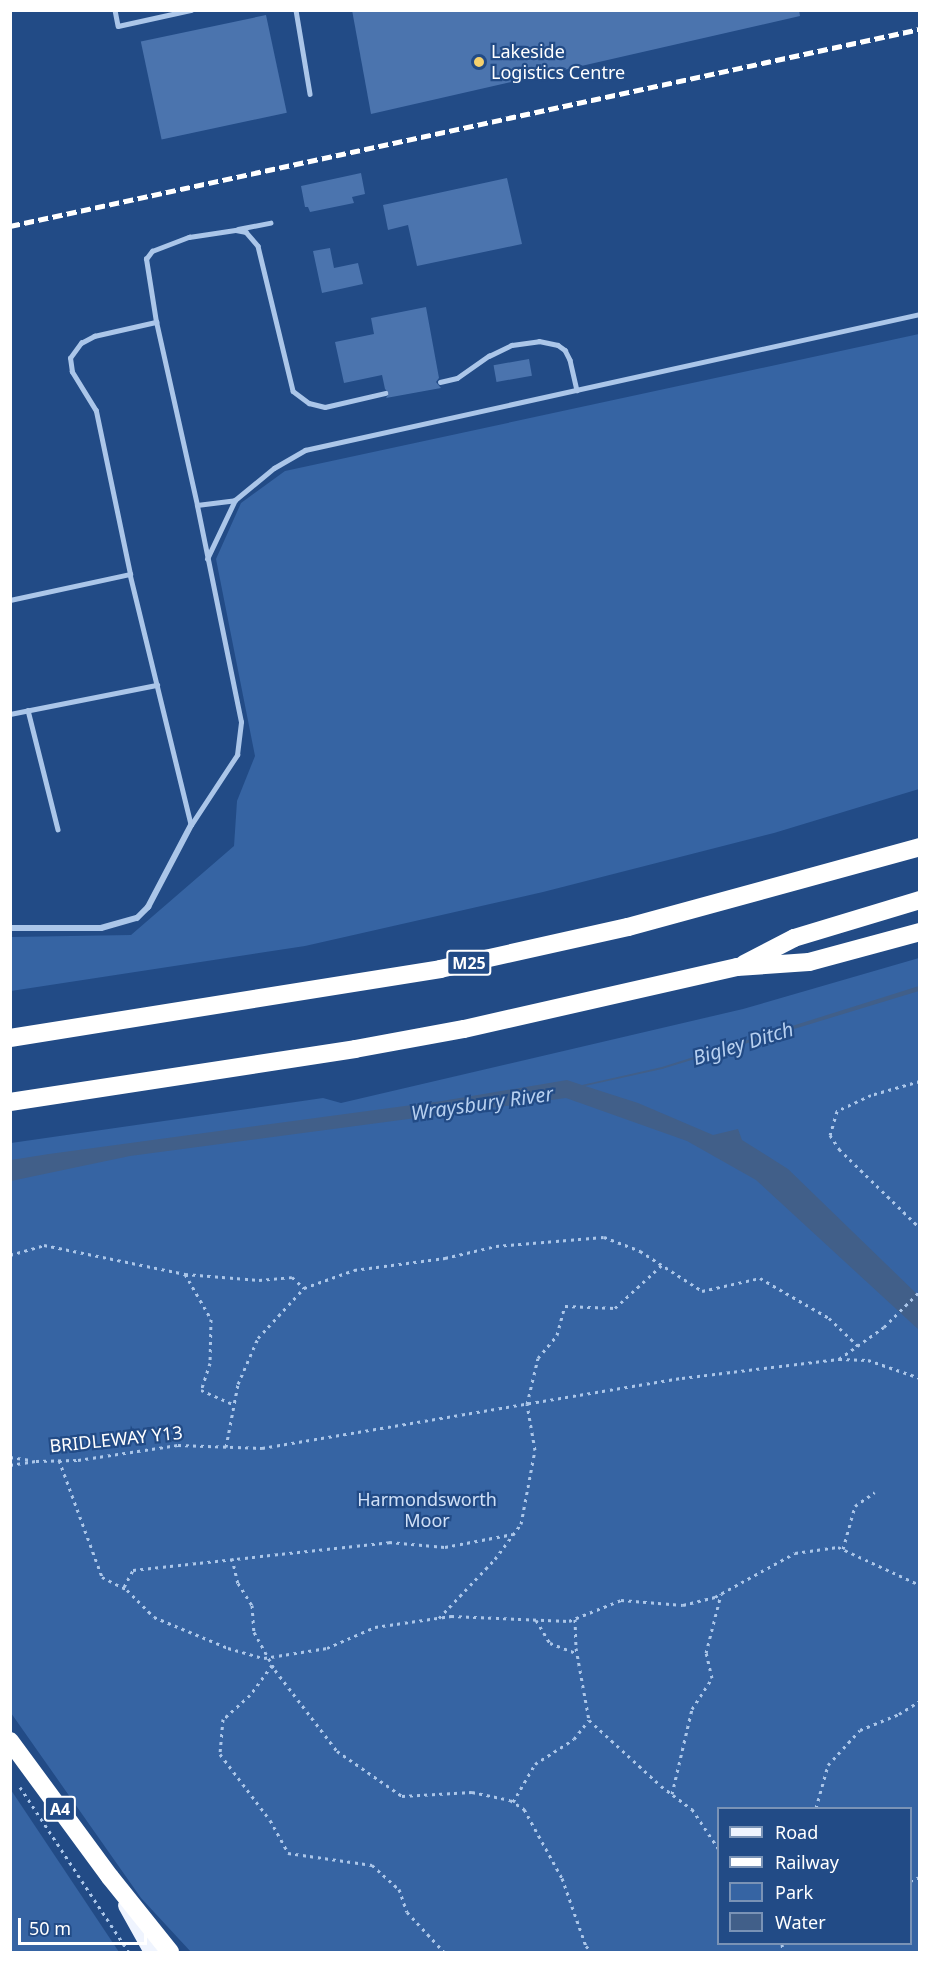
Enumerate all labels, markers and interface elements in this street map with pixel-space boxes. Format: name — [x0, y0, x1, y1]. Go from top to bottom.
place label: Lakeside Logistics Centre — [491, 41, 625, 84]
marker: Lakeside Logistics Centre — [472, 55, 486, 69]
road number: M25 — [445, 950, 493, 976]
water label: Bigley Ditch — [690, 1016, 796, 1070]
water label: Wraysbury River — [409, 1081, 555, 1125]
street label: BRIDLEWAY Y13 — [48, 1421, 184, 1457]
park label: Harmondsworth Moor — [357, 1489, 497, 1532]
road number: A4 — [44, 1796, 76, 1822]
legend — [717, 1807, 912, 1945]
text: Road — [775, 1820, 818, 1844]
text: Railway — [775, 1850, 839, 1874]
text: Park — [775, 1880, 813, 1904]
scale bar — [21, 1906, 150, 1944]
text: Water — [775, 1910, 826, 1934]
text: 50 m — [29, 1916, 71, 1940]

